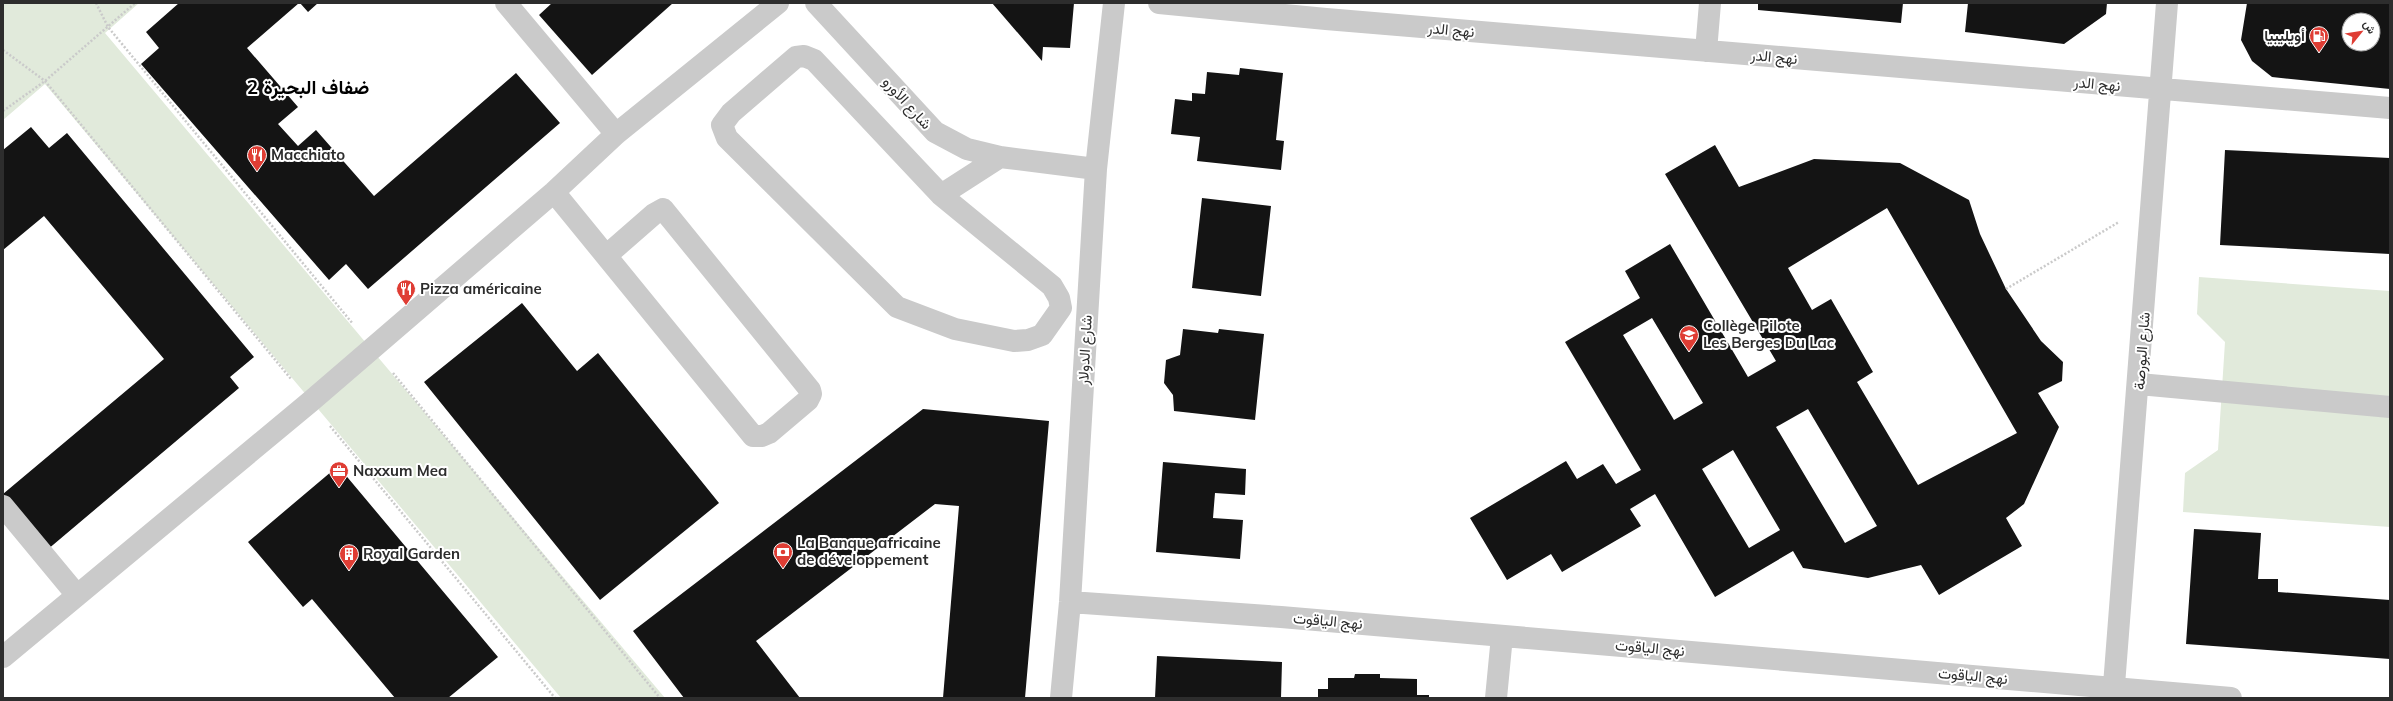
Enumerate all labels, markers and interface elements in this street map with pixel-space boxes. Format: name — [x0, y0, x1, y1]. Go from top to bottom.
north arrow — [2341, 12, 2381, 52]
street label: نهج الدر — [1426, 18, 1475, 43]
text: ش — [2360, 18, 2379, 36]
fuel station icon: أويليبيا — [2308, 25, 2330, 53]
place label: أويليبيا — [2264, 26, 2305, 45]
street label: نهج الدر — [1749, 45, 1798, 70]
street label: شارع الأورو — [877, 72, 936, 134]
street label: نهج الدر — [2072, 72, 2121, 97]
district label: ضفاف البحيرة 2 — [247, 75, 369, 100]
restaurant icon: Macchiato — [246, 144, 268, 172]
place label: Macchiato — [271, 145, 345, 164]
restaurant icon: Pizza américaine — [395, 278, 417, 306]
place label: Pizza américaine — [420, 279, 542, 298]
street label: شارع البورصة — [2129, 311, 2156, 391]
street label: شارع الدولار — [1073, 314, 1098, 387]
place label: Collège Pilote Les Berges Du Lac — [1703, 316, 1835, 352]
school or university icon: Collège Pilote Les Berges Du Lac — [1678, 324, 1700, 352]
office icon: Naxxum Mea — [328, 460, 350, 488]
place label: Naxxum Mea — [353, 461, 447, 480]
place label: La Banque africaine de développement — [797, 533, 941, 569]
bank icon: La Banque africaine de développement — [772, 541, 794, 569]
building icon: Royal Garden — [338, 543, 360, 571]
place label: Royal Garden — [363, 544, 460, 563]
street label: نهج الياقوت — [1292, 608, 1364, 635]
street label: نهج الياقوت — [1614, 635, 1686, 662]
street label: نهج الياقوت — [1937, 663, 2009, 690]

